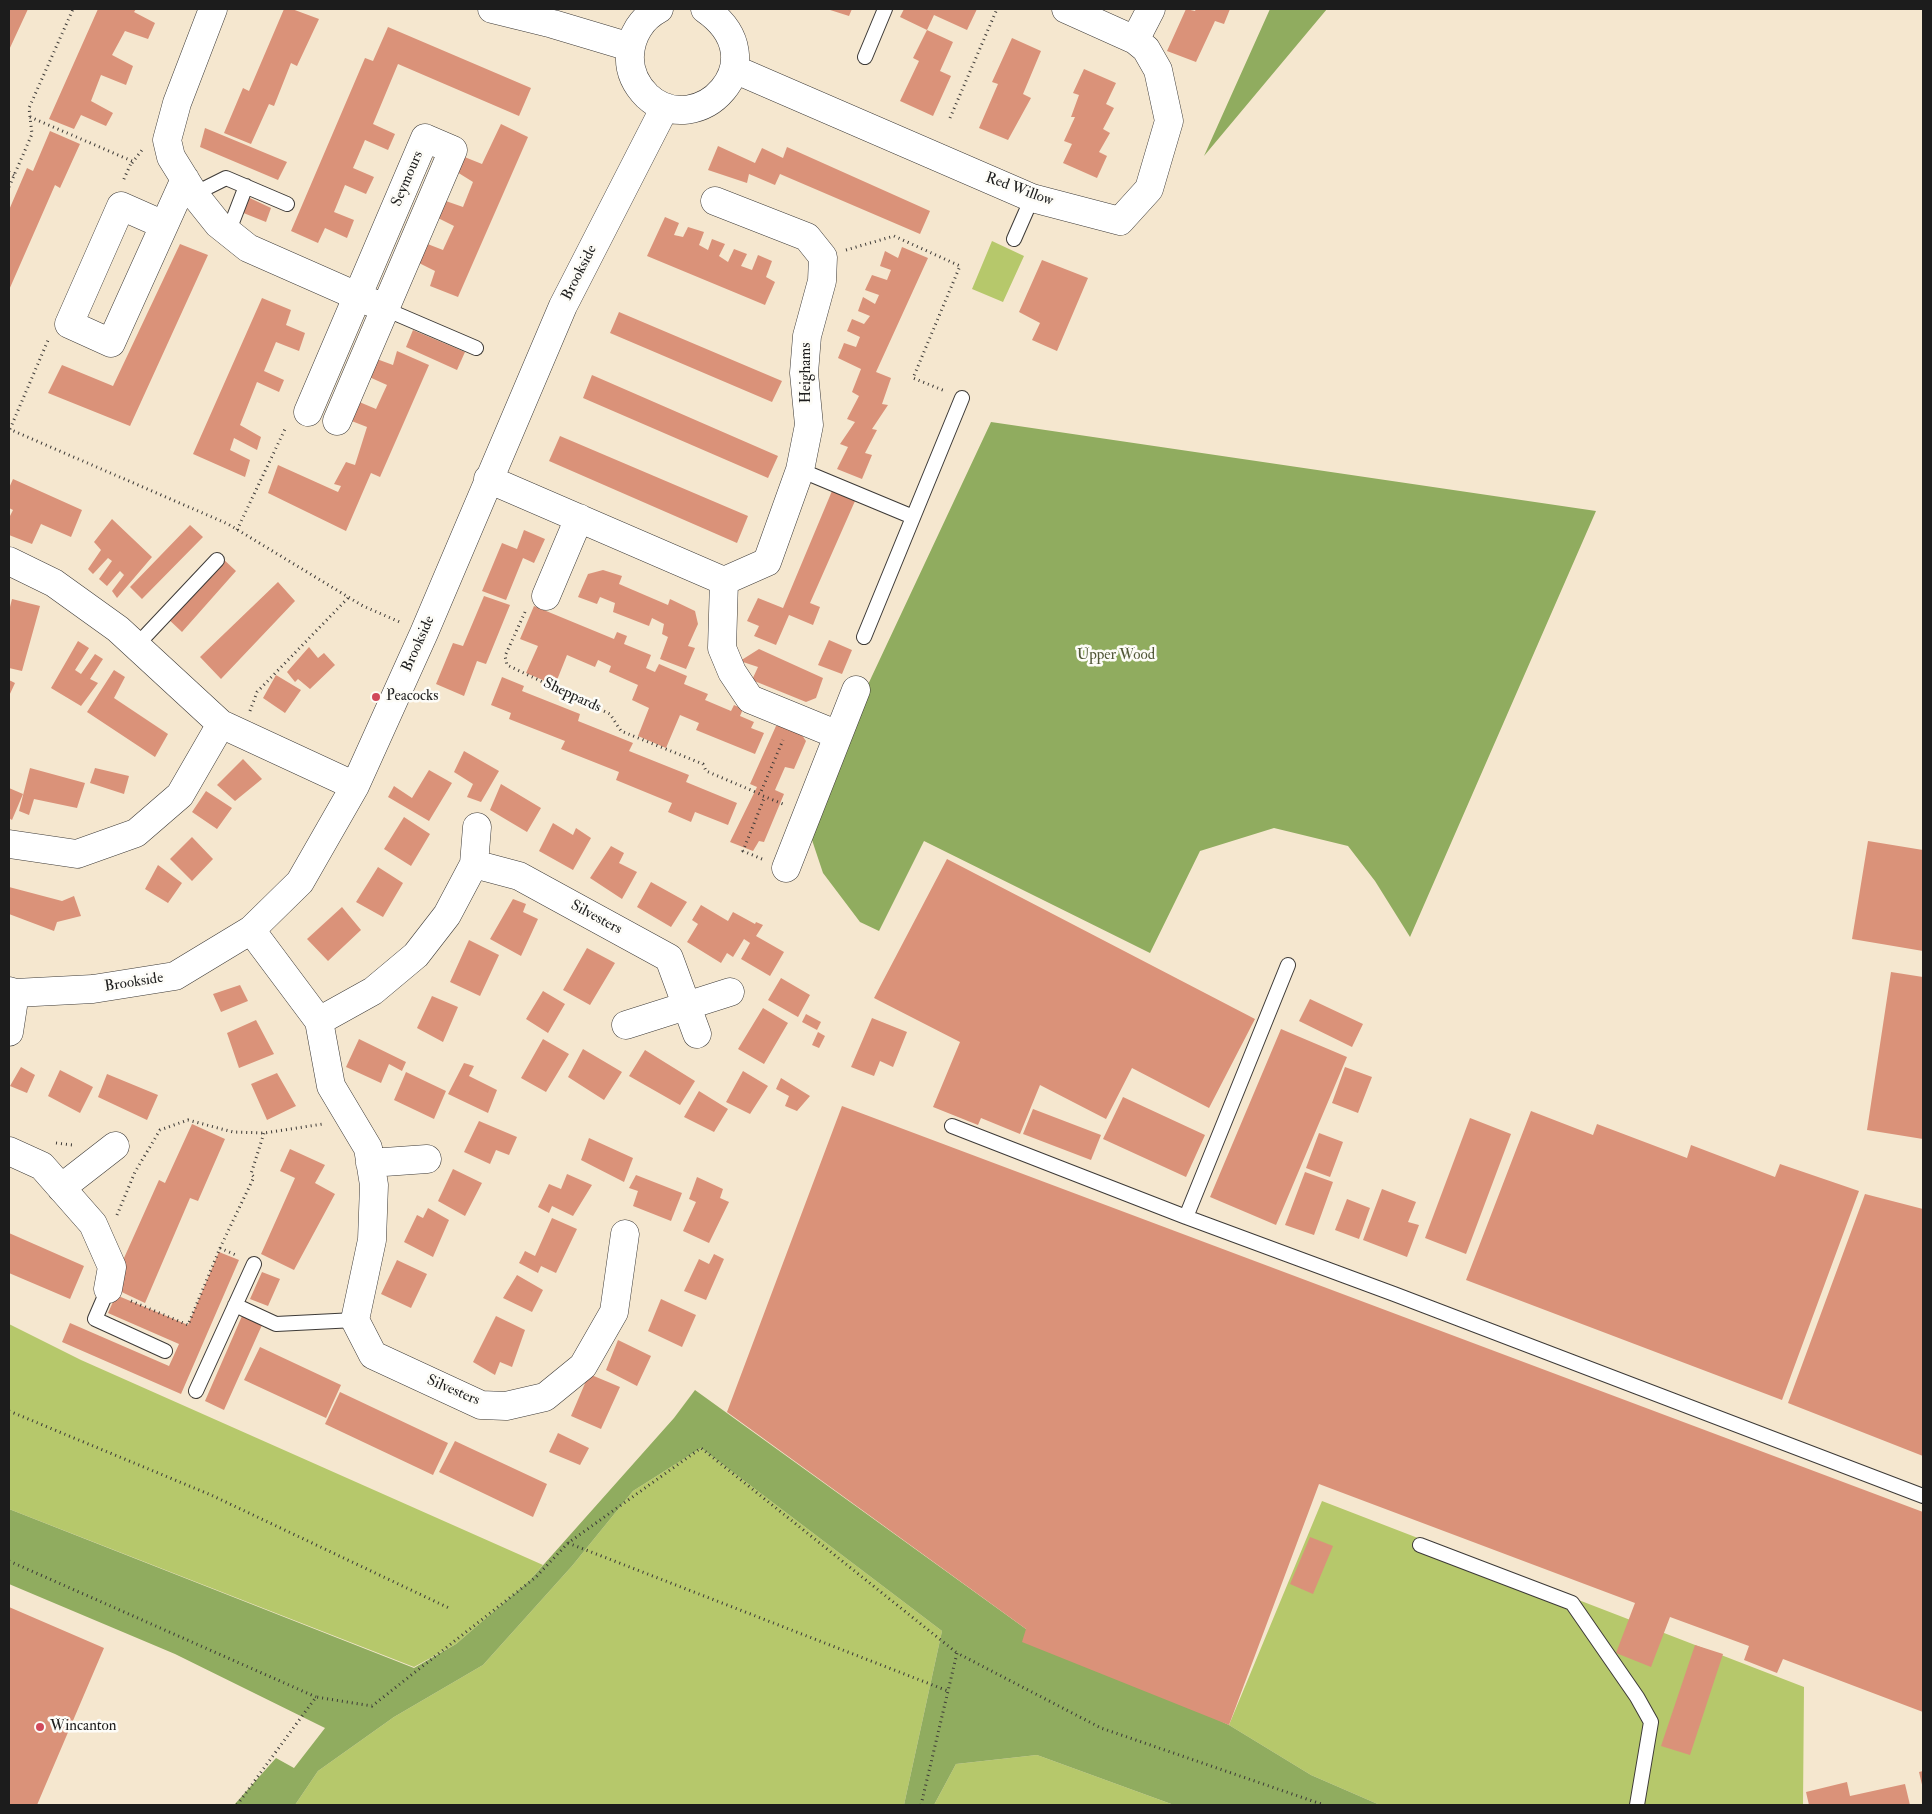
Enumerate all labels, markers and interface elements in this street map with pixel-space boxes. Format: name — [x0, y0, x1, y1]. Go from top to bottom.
street label: Seymours — [388, 149, 428, 209]
street label: Red Willow — [983, 169, 1055, 211]
street label: Brookside — [558, 242, 602, 304]
street label: Heighams — [798, 343, 816, 403]
street label: Brookside — [399, 613, 439, 675]
park label: Upper Wood — [1077, 647, 1155, 665]
street label: Sheppards — [540, 675, 604, 717]
place label: Peacocks — [386, 688, 438, 706]
marker: Peacocks — [370, 691, 382, 703]
street label: Silvesters — [567, 897, 625, 939]
street label: Brookside — [103, 969, 165, 997]
street label: Silvesters — [424, 1372, 482, 1410]
place label: Wincanton — [50, 1718, 117, 1736]
marker: Wincanton — [34, 1721, 46, 1733]

